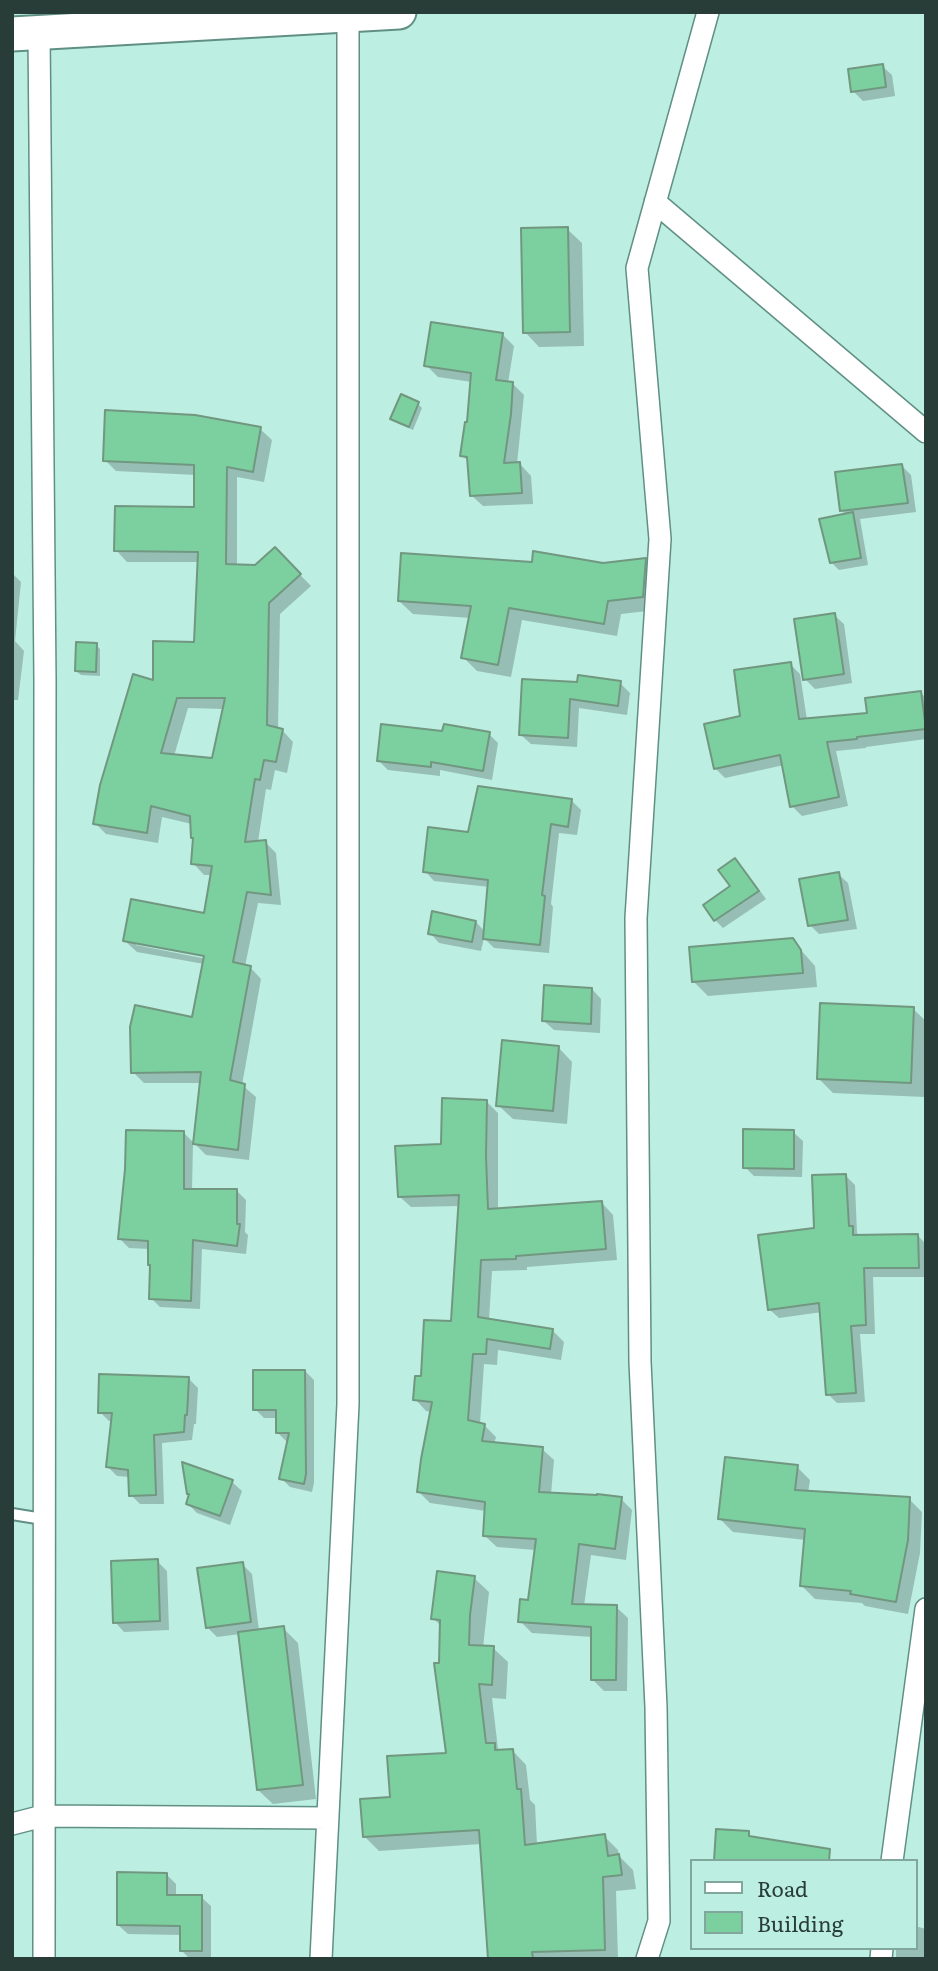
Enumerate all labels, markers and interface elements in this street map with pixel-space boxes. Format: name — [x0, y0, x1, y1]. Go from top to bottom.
legend — [690, 1859, 917, 1950]
text: Road — [757, 1872, 808, 1903]
text: Building — [757, 1907, 843, 1938]

